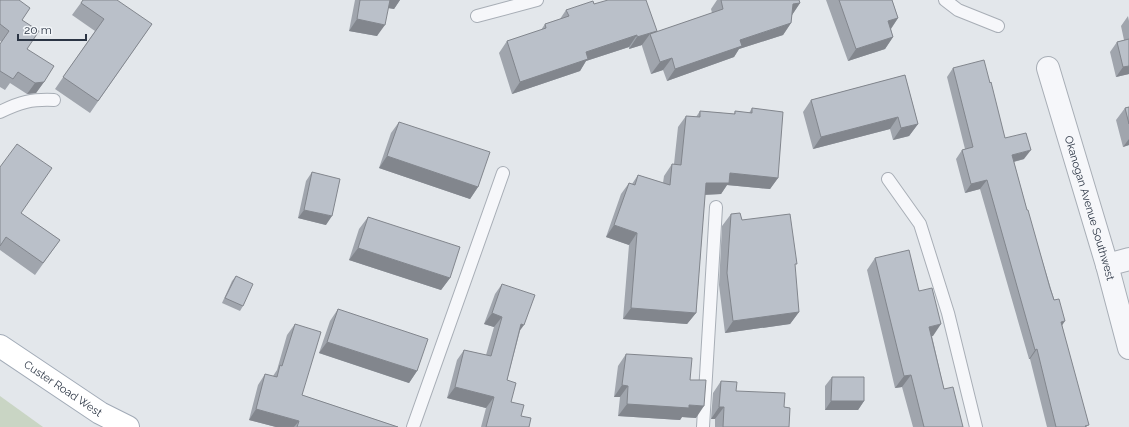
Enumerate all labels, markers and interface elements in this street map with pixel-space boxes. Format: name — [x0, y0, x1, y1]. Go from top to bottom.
scale bar — [18, 16, 86, 42]
text: 20 m — [24, 23, 52, 37]
street label: Okanogan Avenue Southwest — [1062, 134, 1117, 282]
street label: Custer Road West — [22, 358, 105, 419]

